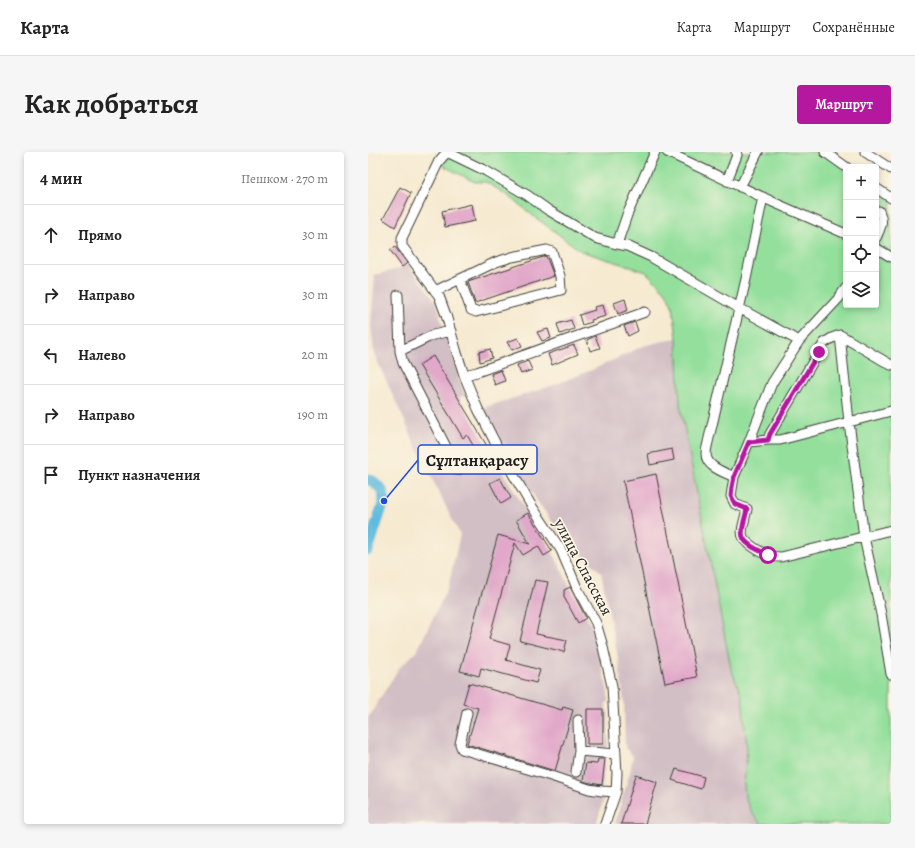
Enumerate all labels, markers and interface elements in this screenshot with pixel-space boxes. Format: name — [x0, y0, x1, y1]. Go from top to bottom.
text: Карта — [20, 15, 69, 41]
text: Карта — [677, 18, 712, 37]
text: Маршрут — [734, 18, 790, 37]
text: Сохранённые — [812, 18, 895, 37]
text: Как добраться — [24, 85, 199, 123]
button: Маршрут — [797, 85, 891, 124]
map controls — [843, 164, 879, 308]
button: + — [843, 164, 879, 200]
text: 4 мин — [40, 167, 83, 190]
text: Пешком · 270 m — [241, 170, 328, 187]
button: − — [843, 200, 879, 236]
icon: ahead — [40, 224, 62, 246]
text: Прямо — [78, 225, 122, 245]
text: 30 m — [302, 226, 328, 243]
button: locate — [843, 236, 879, 272]
button: layers — [843, 272, 879, 308]
icon: right — [40, 284, 62, 306]
text: Направо — [78, 285, 135, 305]
text: 30 m — [302, 286, 328, 303]
route end — [810, 343, 828, 361]
icon: left — [40, 344, 62, 366]
text: Налево — [78, 345, 126, 365]
text: 20 m — [302, 346, 328, 363]
icon: right — [40, 404, 62, 426]
text: Направо — [78, 405, 135, 425]
text: 190 m — [297, 406, 328, 423]
callout: Сұлтанқарасу — [418, 445, 537, 474]
text: Сұлтанқарасу — [426, 449, 529, 472]
icon: arrive — [40, 464, 62, 486]
text: Пункт назначения — [78, 465, 200, 485]
street label: улица Спасская — [548, 514, 618, 620]
route start — [759, 546, 777, 564]

